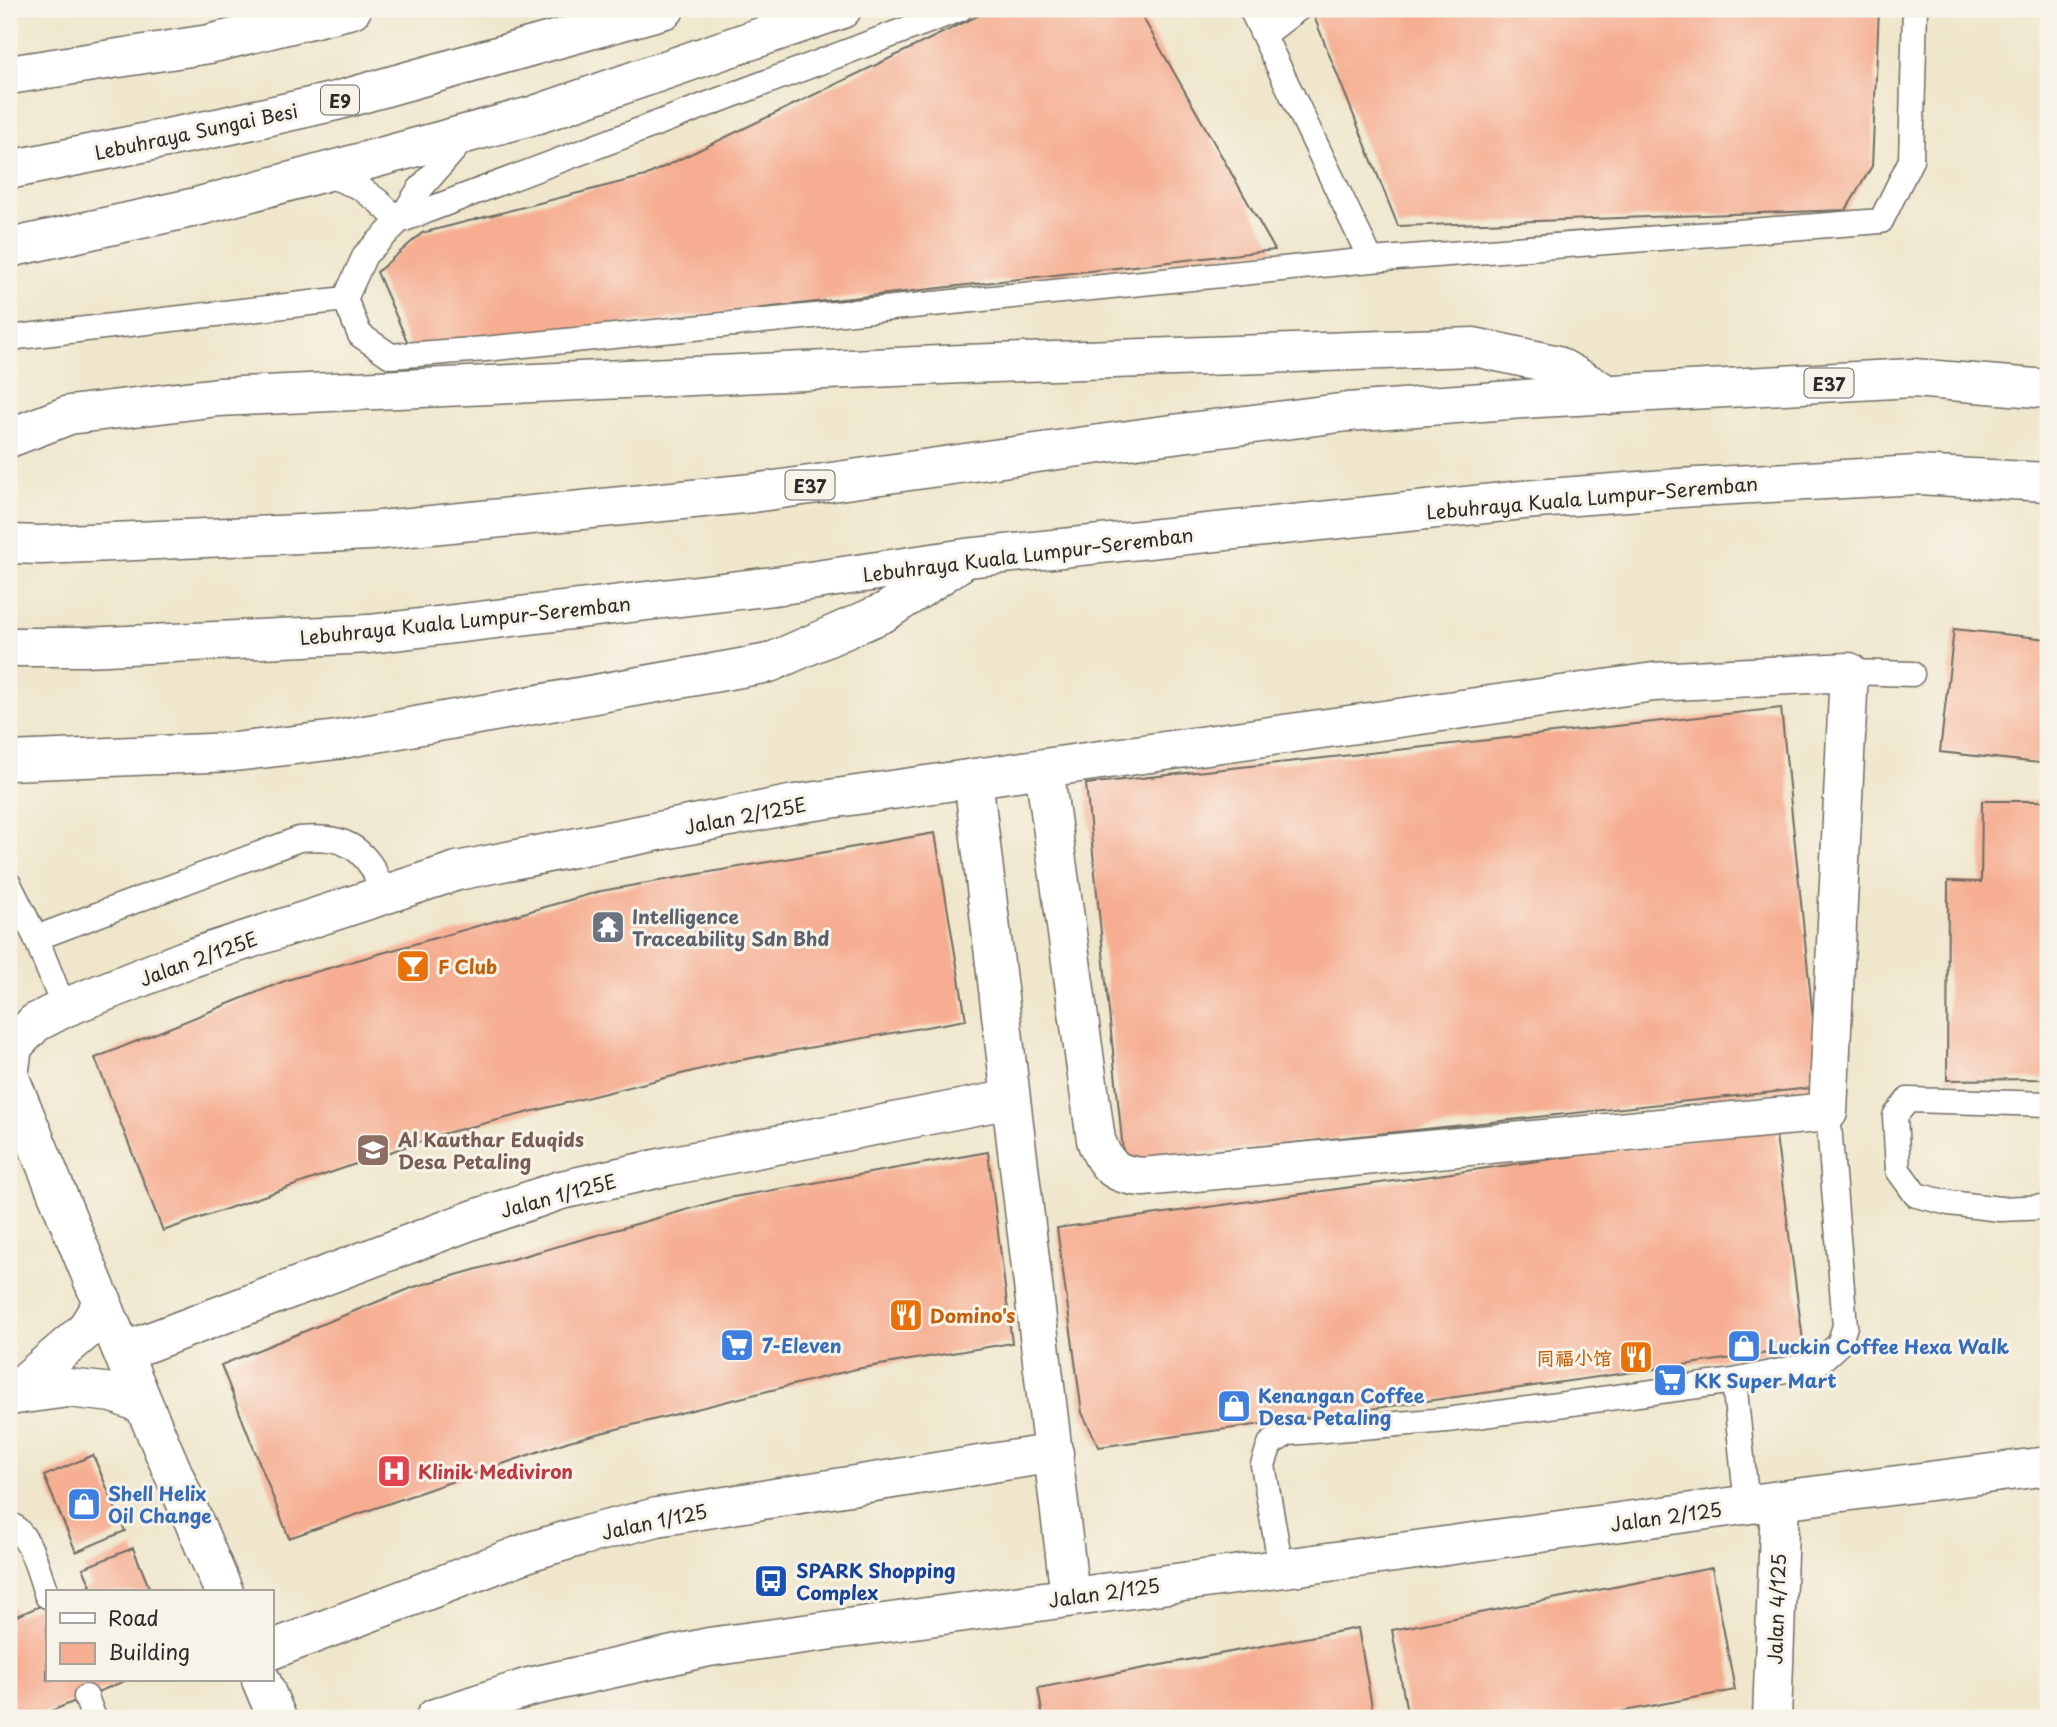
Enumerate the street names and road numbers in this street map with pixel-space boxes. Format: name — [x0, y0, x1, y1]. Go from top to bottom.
road number: E9 — [321, 86, 359, 114]
street label: Lebuhraya Sungai Besi — [92, 96, 300, 166]
road number: E37 — [1804, 368, 1854, 398]
street label: Lebuhraya Kuala Lumpur–Seremban — [1425, 469, 1759, 525]
road number: E37 — [786, 471, 834, 500]
street label: Lebuhraya Kuala Lumpur–Seremban — [861, 520, 1195, 588]
street label: Lebuhraya Kuala Lumpur–Seremban — [298, 589, 632, 651]
street label: Jalan 2/125E — [682, 789, 808, 841]
street label: Jalan 2/125E — [135, 924, 261, 992]
street label: Jalan 1/125E — [497, 1166, 619, 1224]
street label: Jalan 2/125 — [1609, 1494, 1723, 1538]
street label: Jalan 1/125 — [599, 1496, 709, 1546]
street label: Jalan 4/125 — [1760, 1553, 1792, 1665]
street label: Jalan 2/125 — [1047, 1570, 1161, 1614]

